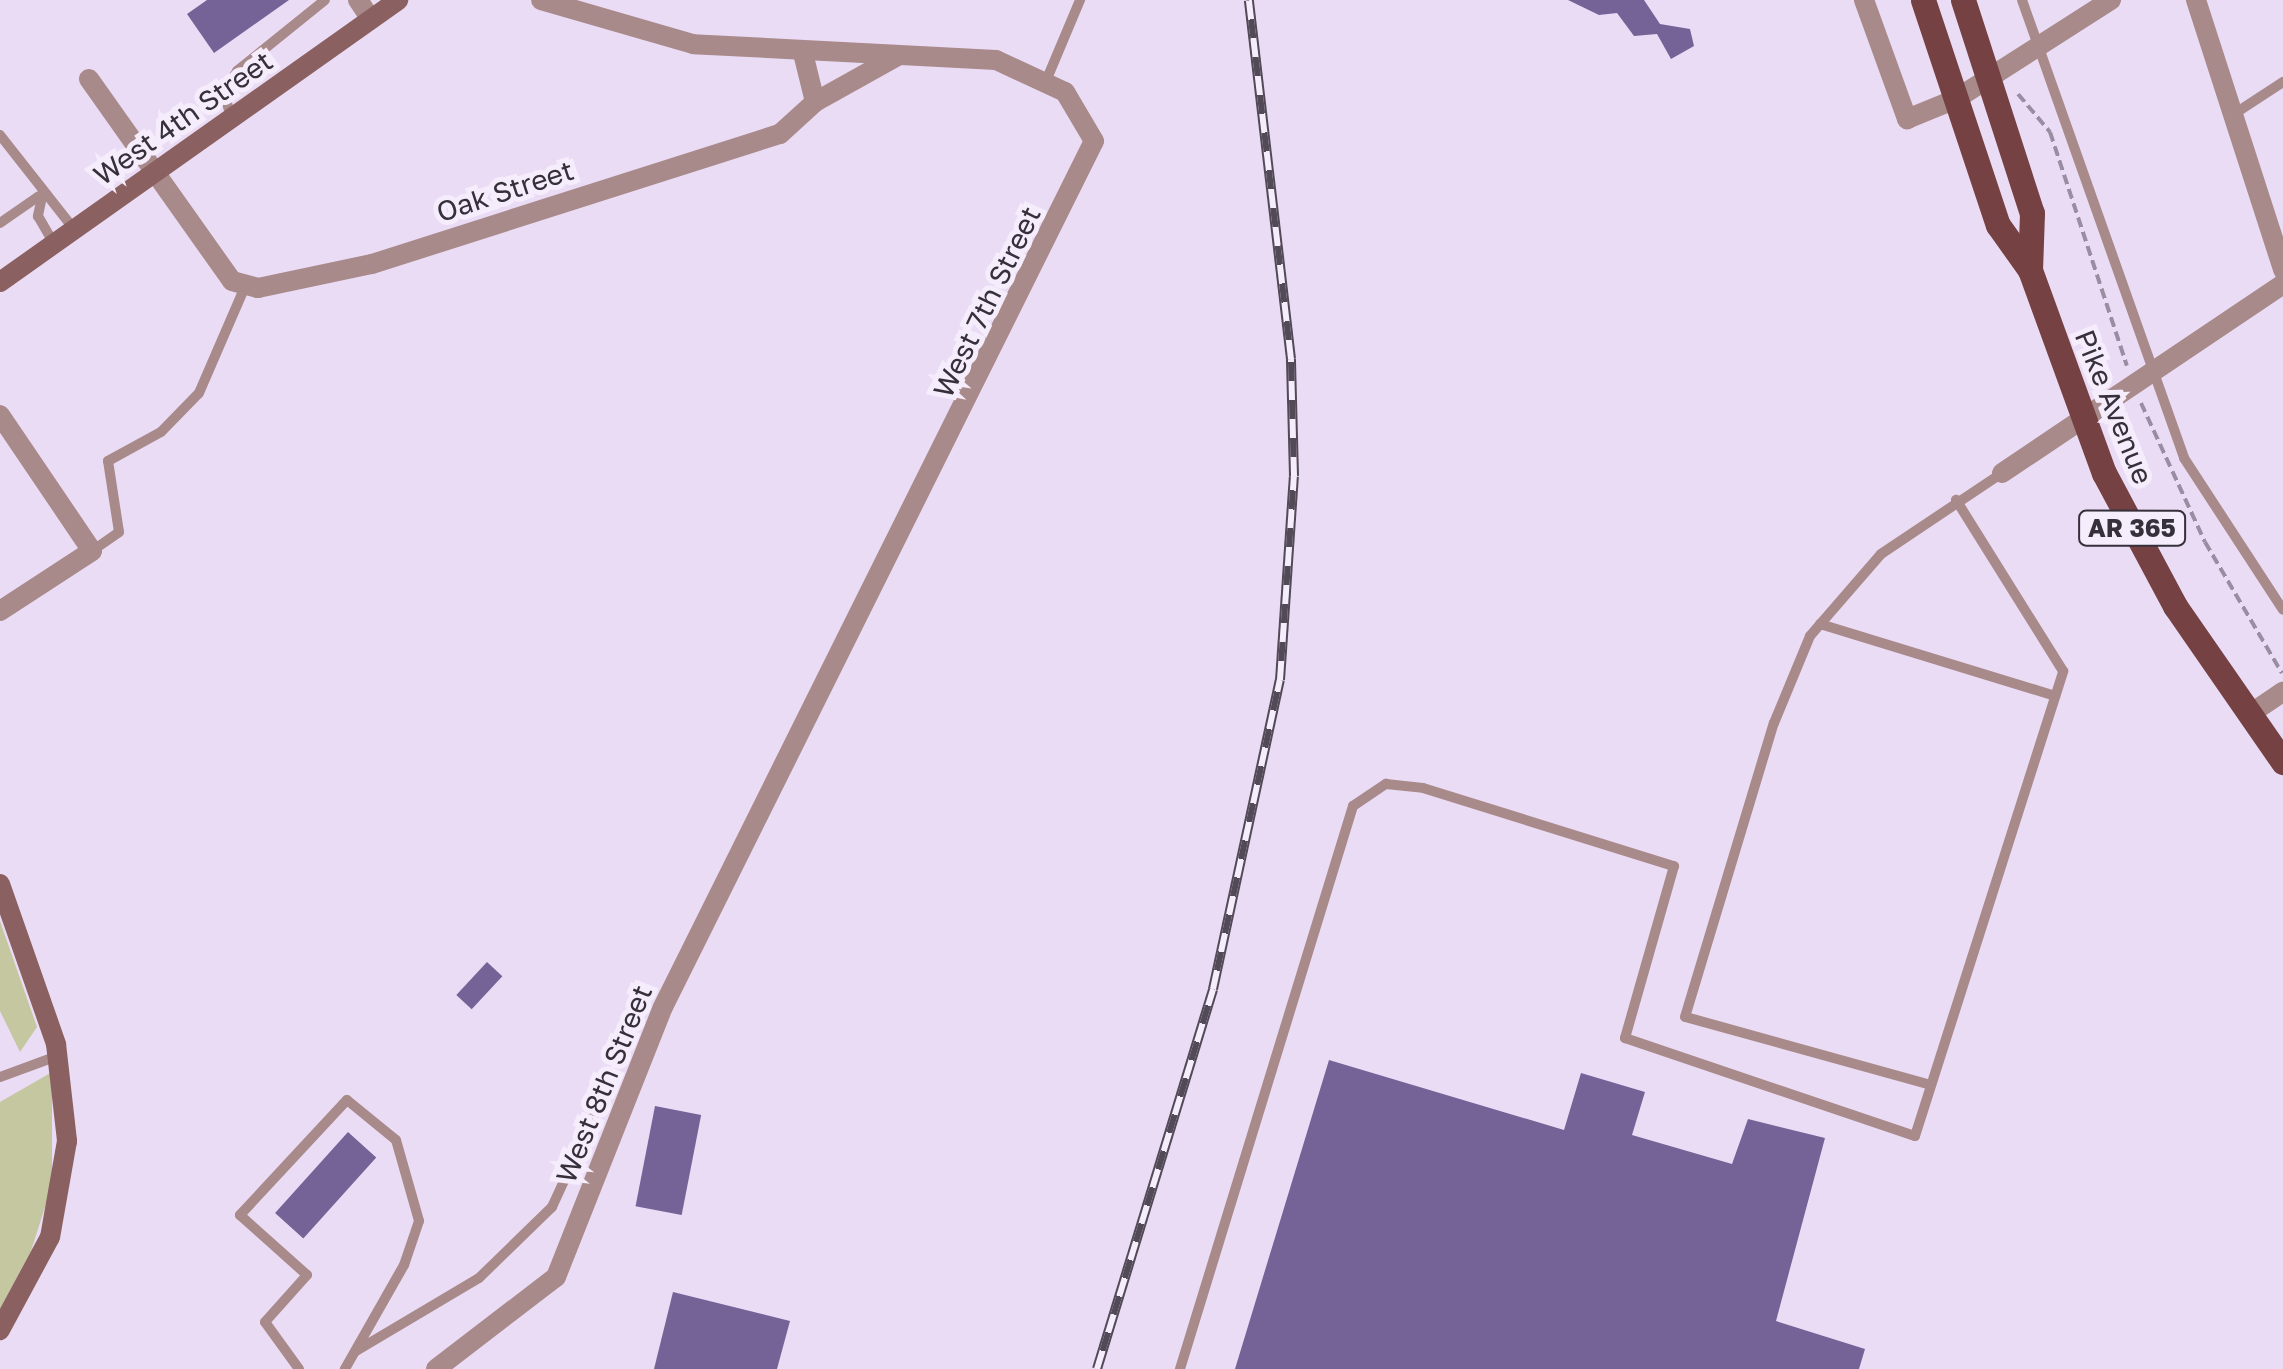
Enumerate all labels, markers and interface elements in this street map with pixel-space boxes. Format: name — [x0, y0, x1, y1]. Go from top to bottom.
street label: West 4th Street — [87, 44, 279, 192]
street label: Oak Street — [432, 153, 578, 229]
street label: West 7th Street — [926, 201, 1048, 403]
street label: Pike Avenue — [2068, 325, 2160, 489]
road number: AR 365 — [2077, 508, 2187, 548]
street label: West 8th Street — [549, 980, 659, 1188]

